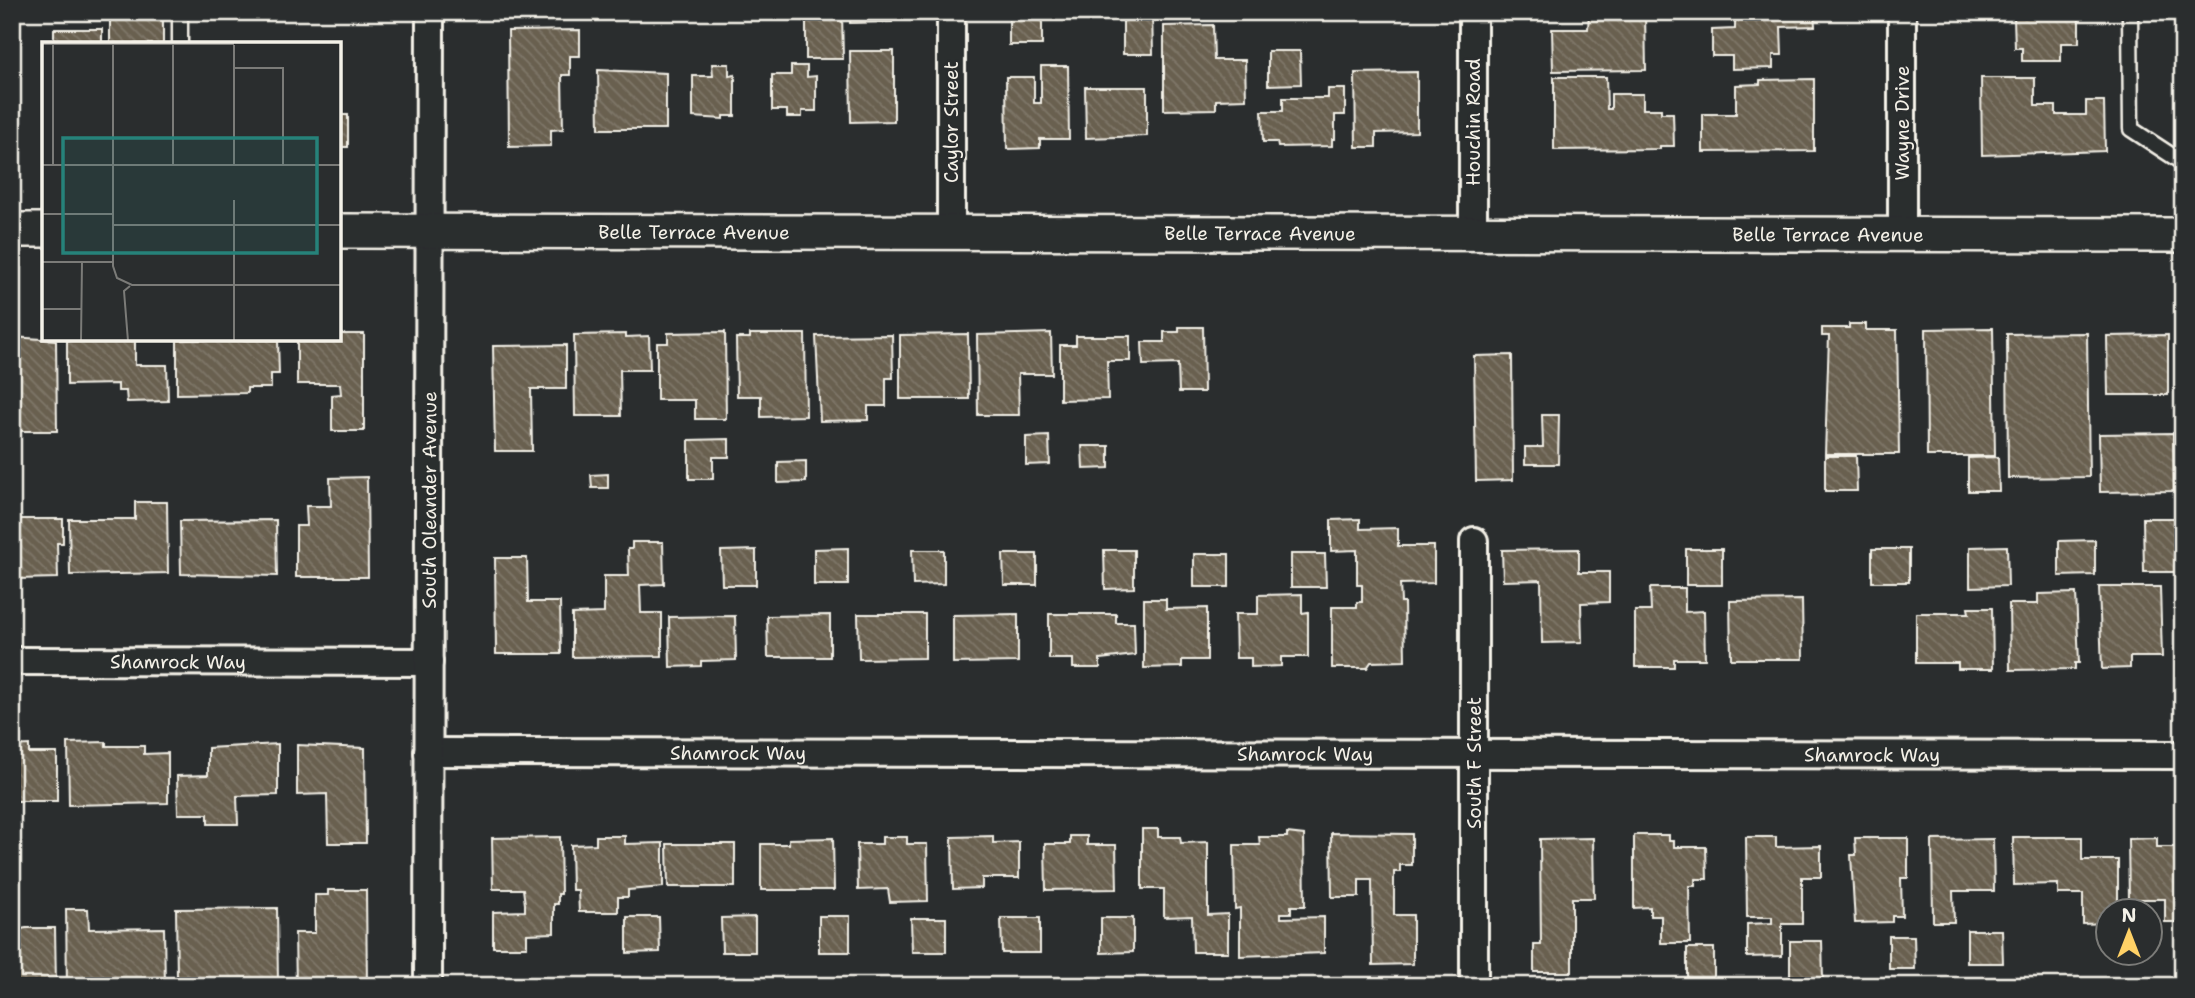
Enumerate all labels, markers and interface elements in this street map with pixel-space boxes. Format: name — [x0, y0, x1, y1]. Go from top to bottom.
inset map — [42, 42, 341, 341]
street label: Houchin Road — [1461, 58, 1486, 186]
street label: Caylor Street — [939, 61, 964, 183]
street label: Wayne Drive — [1890, 65, 1915, 181]
street label: Belle Terrace Avenue — [598, 220, 790, 245]
street label: Belle Terrace Avenue — [1164, 221, 1356, 246]
street label: Belle Terrace Avenue — [1732, 222, 1924, 247]
street label: South Oleander Avenue — [417, 391, 442, 609]
street label: Shamrock Way — [110, 649, 246, 675]
street label: South F Street — [1462, 697, 1487, 829]
street label: Shamrock Way — [670, 740, 806, 766]
street label: Shamrock Way — [1237, 741, 1373, 767]
street label: Shamrock Way — [1804, 742, 1940, 768]
north arrow — [2094, 897, 2164, 967]
text: N — [2121, 903, 2137, 928]

